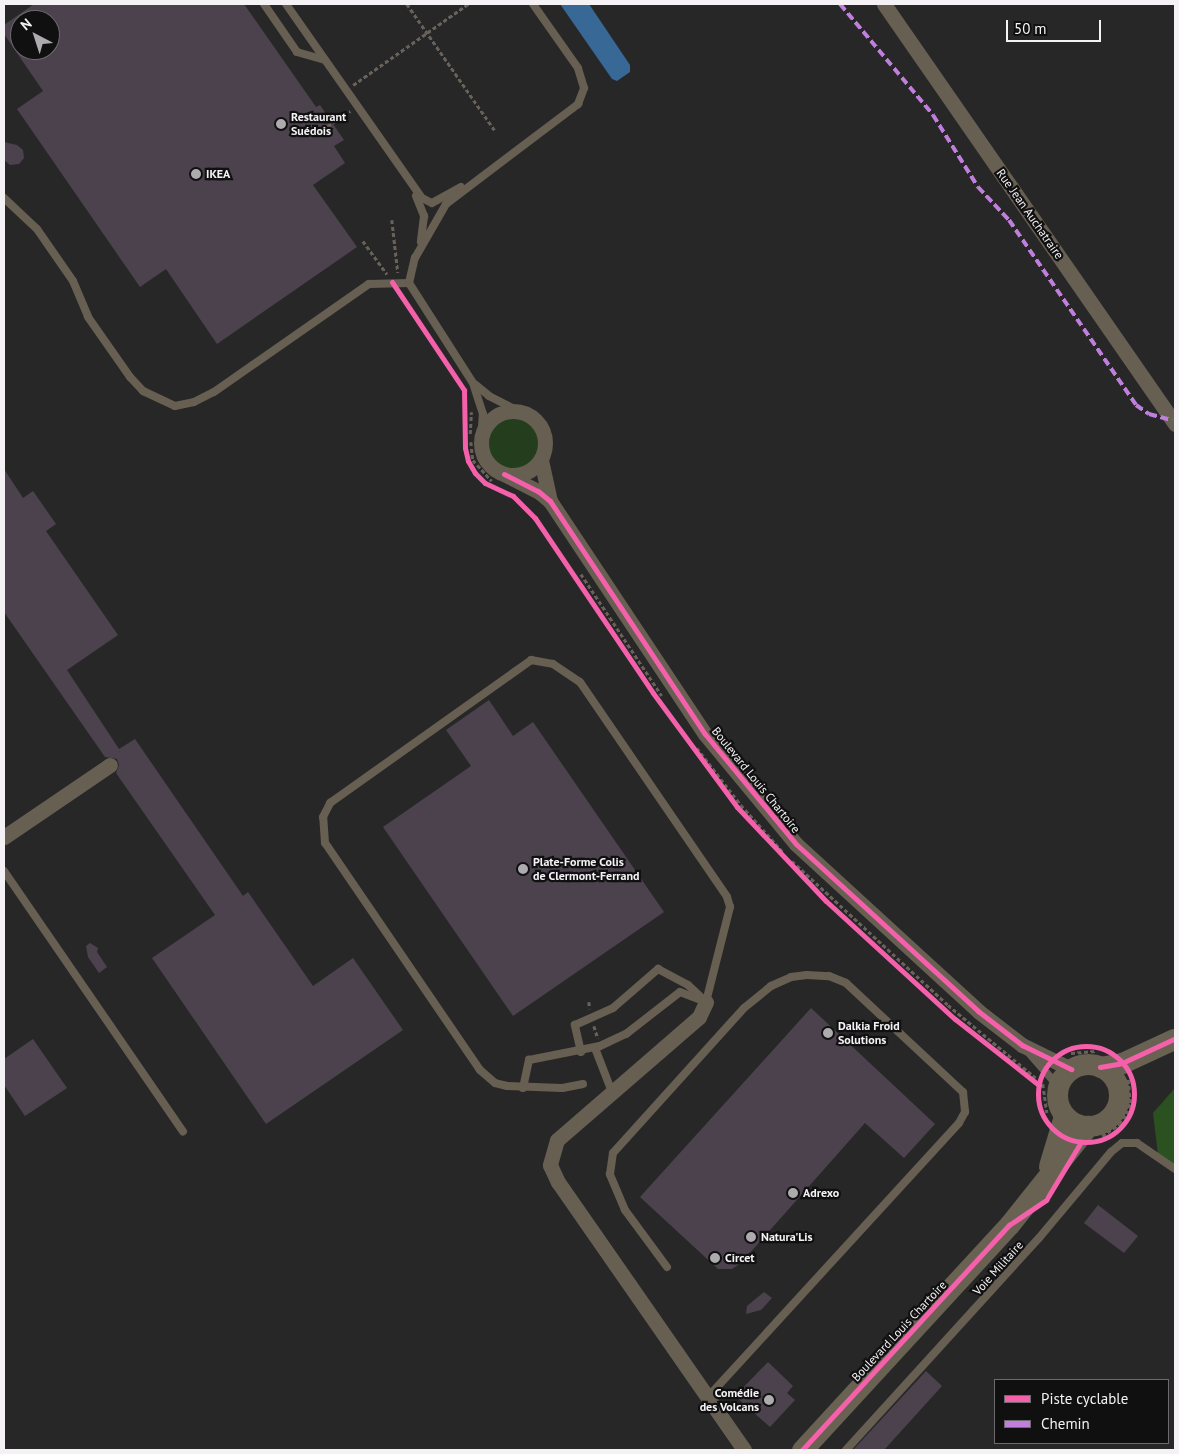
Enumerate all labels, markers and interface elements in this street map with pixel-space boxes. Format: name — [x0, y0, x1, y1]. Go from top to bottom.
north arrow — [10, 10, 60, 60]
scale bar — [1009, 10, 1104, 42]
text: N — [17, 14, 35, 34]
text: 50 m — [1014, 19, 1047, 38]
place label: Restaurant Suédois — [291, 110, 346, 138]
marker: Restaurant Suédois — [275, 118, 287, 130]
street label: Rue Jean Auchatraire — [993, 166, 1067, 262]
place label: IKEA — [206, 167, 230, 181]
marker: IKEA — [190, 168, 202, 180]
street label: Boulevard Louis Chartoire — [709, 724, 803, 836]
place label: Plate-Forme Colis de Clermont-Ferrand — [533, 855, 640, 883]
marker: Plate-Forme Colis de Clermont-Ferrand — [517, 863, 529, 875]
place label: Dalkia Froid Solutions — [838, 1019, 900, 1047]
marker: Dalkia Froid Solutions — [822, 1027, 834, 1039]
place label: Adrexo — [803, 1186, 839, 1200]
marker: Adrexo — [787, 1187, 799, 1199]
place label: Natura'Lis — [761, 1230, 813, 1244]
marker: Natura'Lis — [745, 1231, 757, 1243]
street label: Voie Militaire — [970, 1238, 1026, 1298]
place label: Circet — [725, 1251, 754, 1265]
marker: Circet — [709, 1252, 721, 1264]
street label: Boulevard Louis Chartoire — [849, 1278, 949, 1384]
legend — [994, 1379, 1169, 1444]
place label: Comédie des Volcans — [699, 1386, 759, 1414]
text: Piste cyclable — [1041, 1389, 1128, 1408]
marker: Comédie des Volcans — [763, 1394, 775, 1406]
text: Chemin — [1041, 1414, 1090, 1433]

